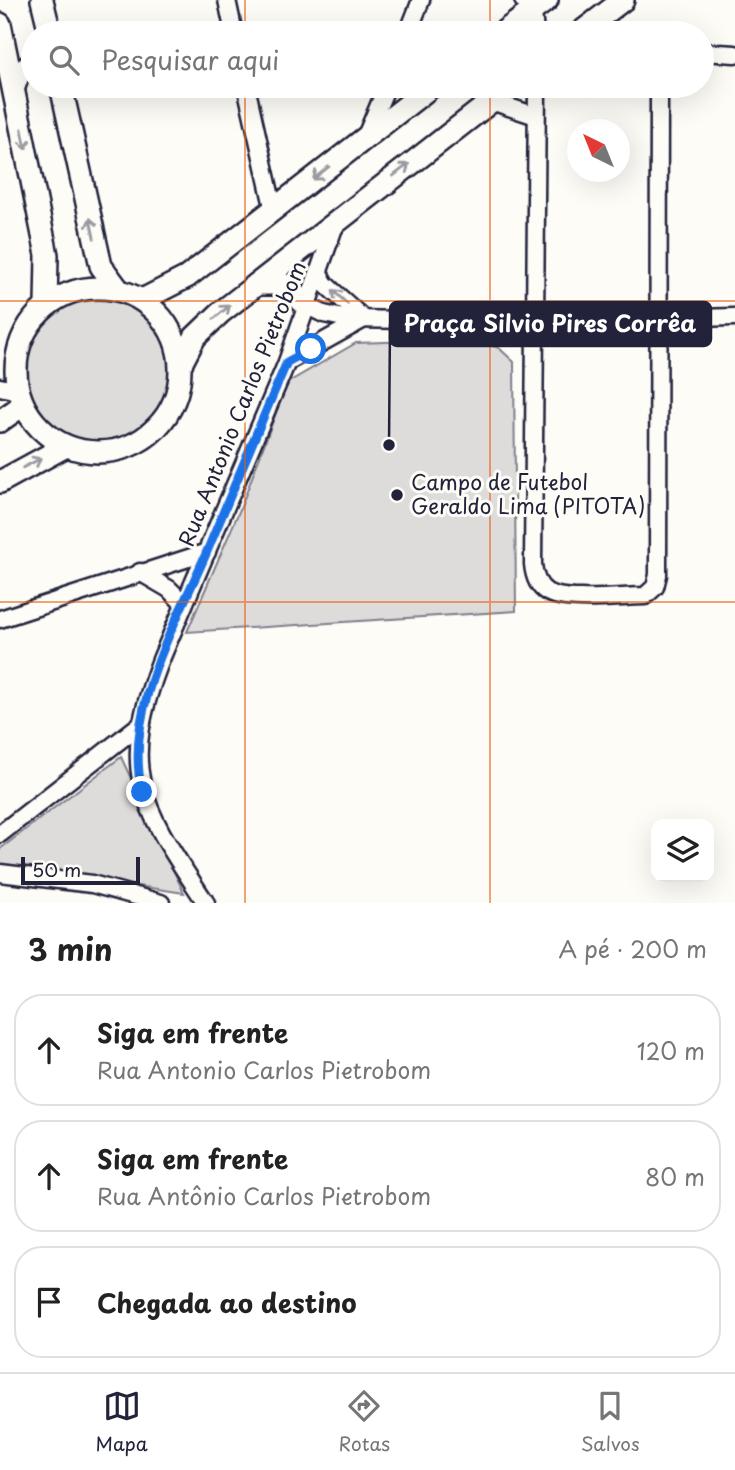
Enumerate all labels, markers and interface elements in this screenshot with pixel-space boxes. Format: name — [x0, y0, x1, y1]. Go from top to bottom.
search box — [21, 21, 714, 98]
text: Pesquisar aqui — [101, 40, 279, 79]
icon: search — [45, 41, 83, 79]
north arrow — [567, 119, 630, 182]
one-way arrow — [18, 127, 32, 150]
one-way arrow — [391, 163, 409, 178]
one-way arrow — [313, 166, 331, 181]
one-way arrow — [85, 217, 98, 240]
street label: Rua Antonio Carlos Pietrobom — [169, 256, 313, 551]
one-way arrow — [332, 289, 349, 306]
callout: Praça Silvio Pires Corrêa — [390, 302, 711, 346]
one-way arrow — [213, 304, 231, 320]
text: Praça Silvio Pires Corrêa — [404, 305, 696, 340]
route start — [295, 333, 326, 364]
one-way arrow — [21, 456, 42, 470]
place label: Campo de Futebol Geraldo Lima (PITOTA) — [411, 465, 646, 521]
marker: Campo de Futebol Geraldo Lima (PITOTA) — [389, 487, 405, 503]
route end — [126, 776, 157, 807]
map controls — [651, 819, 714, 882]
button: layers — [651, 819, 714, 882]
scale bar — [21, 854, 140, 886]
text: 50 m — [32, 855, 81, 883]
text: 3 min — [28, 926, 113, 971]
text: A pé · 200 m — [559, 931, 707, 966]
text: Siga em frente — [97, 1013, 288, 1052]
icon: ahead — [30, 1031, 68, 1069]
text: 120 m — [637, 1033, 705, 1068]
text: Rua Antonio Carlos Pietrobom — [97, 1052, 431, 1087]
text: Siga em frente — [97, 1139, 288, 1178]
icon: ahead — [30, 1157, 68, 1195]
text: 80 m — [645, 1159, 705, 1194]
text: Rua Antônio Carlos Pietrobom — [97, 1178, 431, 1213]
icon: arrive — [30, 1283, 68, 1321]
text: Chegada ao destino — [97, 1283, 356, 1322]
tab: Mapa — [95, 1387, 148, 1457]
tab: Rotas — [339, 1387, 390, 1457]
tab: Salvos — [581, 1387, 640, 1457]

